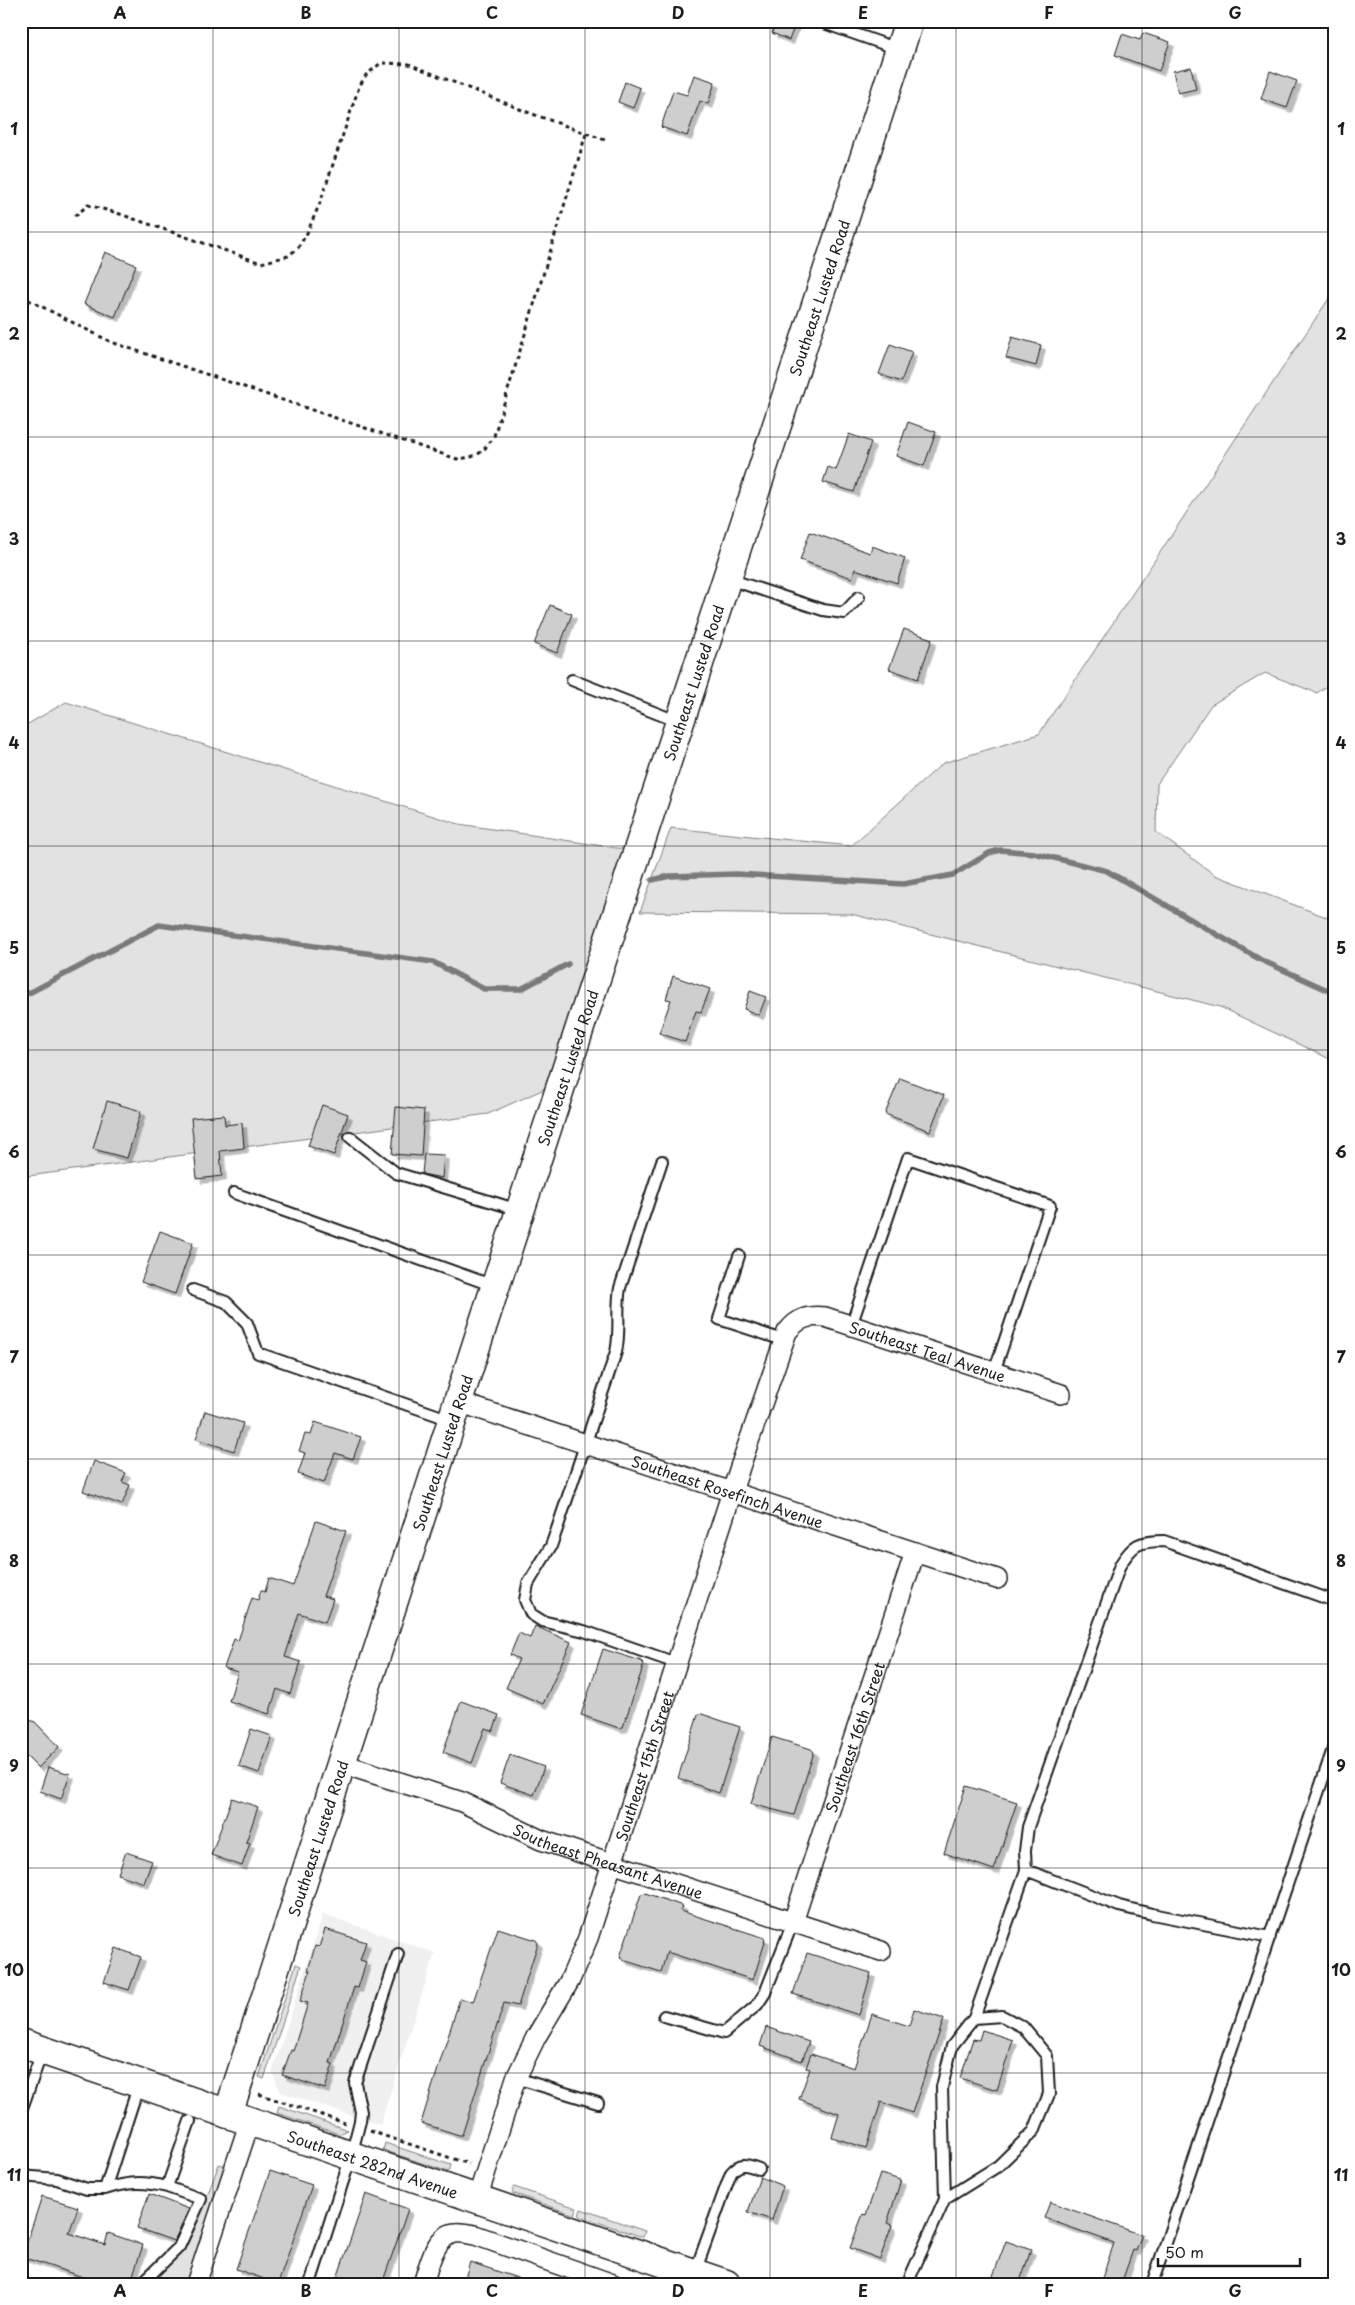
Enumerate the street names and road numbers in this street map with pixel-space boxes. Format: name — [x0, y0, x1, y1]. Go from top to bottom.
street label: Southeast Lusted Road — [782, 217, 855, 379]
street label: Southeast Lusted Road — [657, 602, 729, 763]
street label: Southeast Lusted Road — [531, 987, 603, 1148]
street label: Southeast Teal Avenue — [847, 1314, 1009, 1387]
street label: Southeast Lusted Road — [406, 1372, 478, 1534]
street label: Southeast Rosefinch Avenue — [629, 1448, 827, 1533]
street label: Southeast 16th Street — [819, 1659, 890, 1815]
street label: Southeast 15th Street — [609, 1687, 679, 1844]
street label: Southeast Lusted Road — [281, 1757, 353, 1919]
street label: Southeast Pheasant Avenue — [509, 1817, 706, 1904]
street label: Southeast 282nd Avenue — [284, 2123, 462, 2203]

